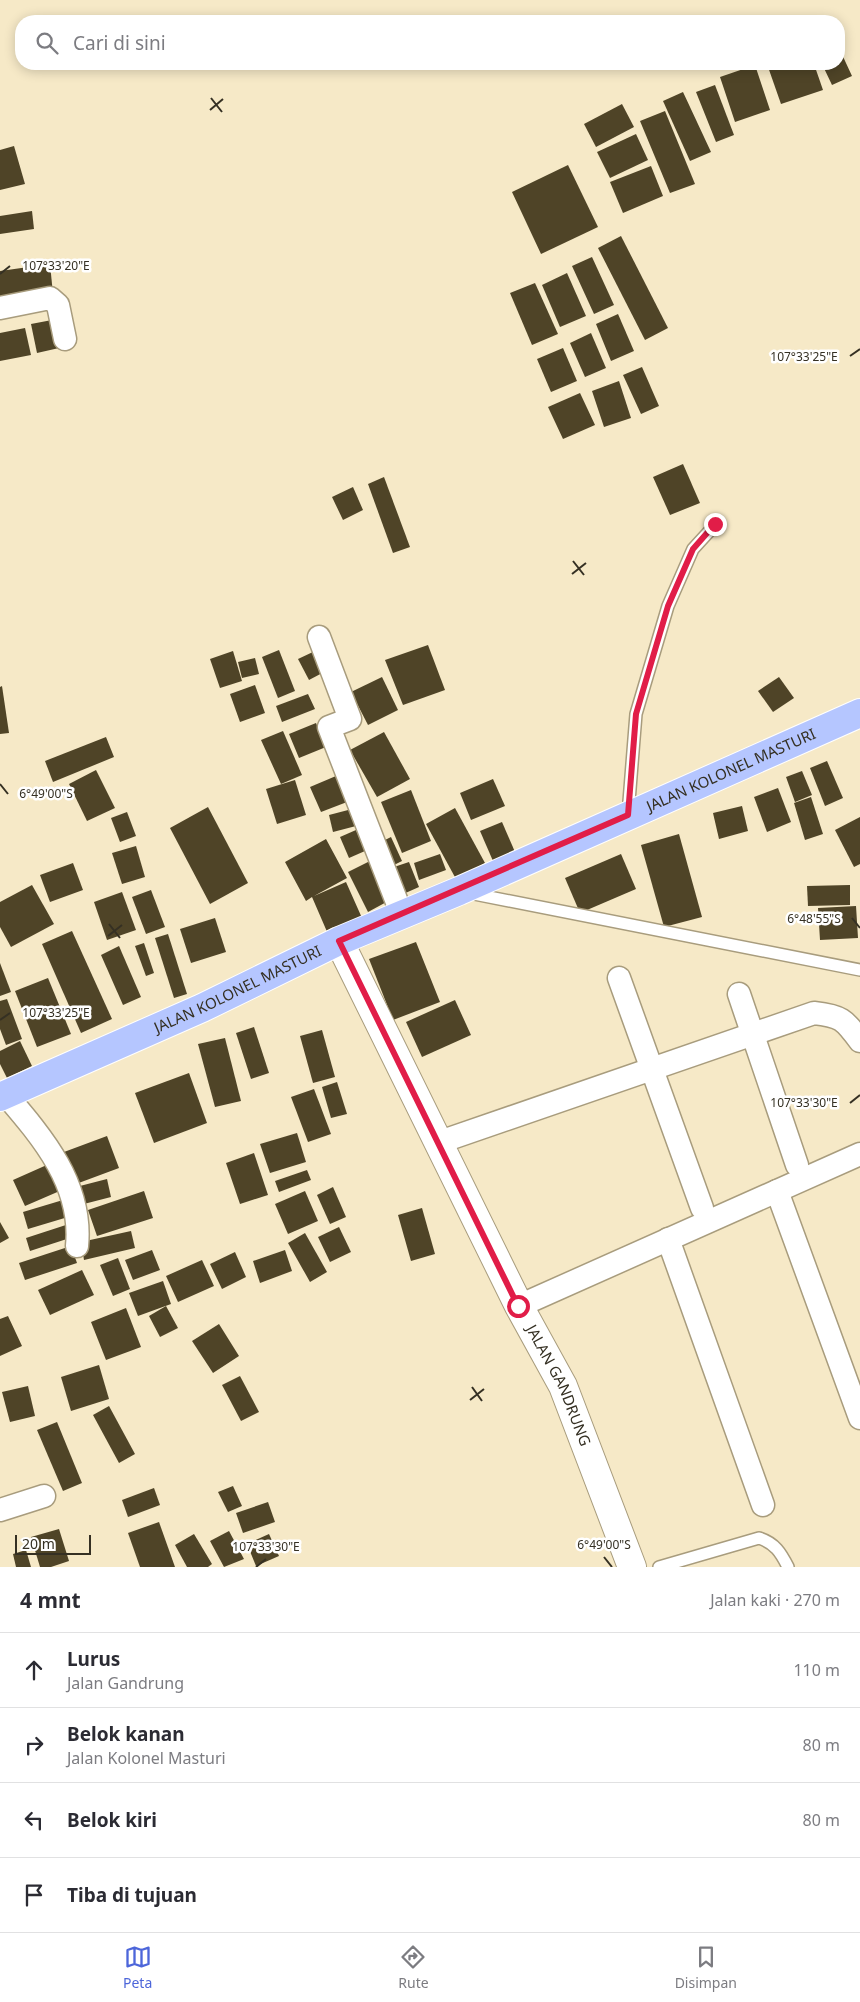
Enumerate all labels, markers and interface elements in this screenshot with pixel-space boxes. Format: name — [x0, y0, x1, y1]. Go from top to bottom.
search box — [15, 15, 845, 70]
icon: search — [33, 29, 61, 57]
text: Cari di sini — [73, 30, 166, 56]
text: 107°33'20"E — [22, 257, 90, 274]
text: 107°33'25"E — [770, 348, 838, 365]
route end — [704, 513, 727, 536]
street label: JALAN KOLONEL MASTURI — [641, 723, 819, 816]
text: 6°49'00"S — [19, 785, 73, 802]
text: 6°48'55"S — [787, 910, 841, 927]
street label: JALAN KOLONEL MASTURI — [149, 940, 324, 1038]
text: 107°33'25"E — [22, 1004, 90, 1021]
text: 107°33'30"E — [770, 1094, 838, 1111]
route start — [507, 1295, 530, 1318]
street label: JALAN GANDRUNG — [521, 1319, 596, 1449]
scale bar — [15, 1532, 91, 1555]
text: 20 m — [22, 1534, 55, 1553]
text: 6°49'00"S — [577, 1536, 631, 1553]
text: 107°33'30"E — [232, 1538, 300, 1555]
text: 4 mnt — [20, 1586, 81, 1614]
text: Jalan kaki · 270 m — [710, 1589, 840, 1611]
text: Lurus — [67, 1646, 120, 1672]
icon: ahead — [20, 1656, 48, 1684]
text: 110 m — [793, 1659, 840, 1681]
text: Jalan Gandrung — [67, 1672, 184, 1694]
text: Belok kanan — [67, 1721, 184, 1747]
icon: right — [20, 1731, 48, 1759]
text: 80 m — [803, 1734, 840, 1756]
text: Jalan Kolonel Masturi — [67, 1747, 226, 1769]
icon: left — [20, 1806, 48, 1834]
text: Belok kiri — [67, 1807, 157, 1833]
text: 80 m — [803, 1809, 840, 1831]
icon: arrive — [20, 1881, 48, 1909]
text: Tiba di tujuan — [67, 1882, 197, 1908]
tab: Peta — [123, 1943, 152, 1992]
tab: Rute — [398, 1943, 429, 1992]
tab: Disimpan — [675, 1943, 737, 1992]

